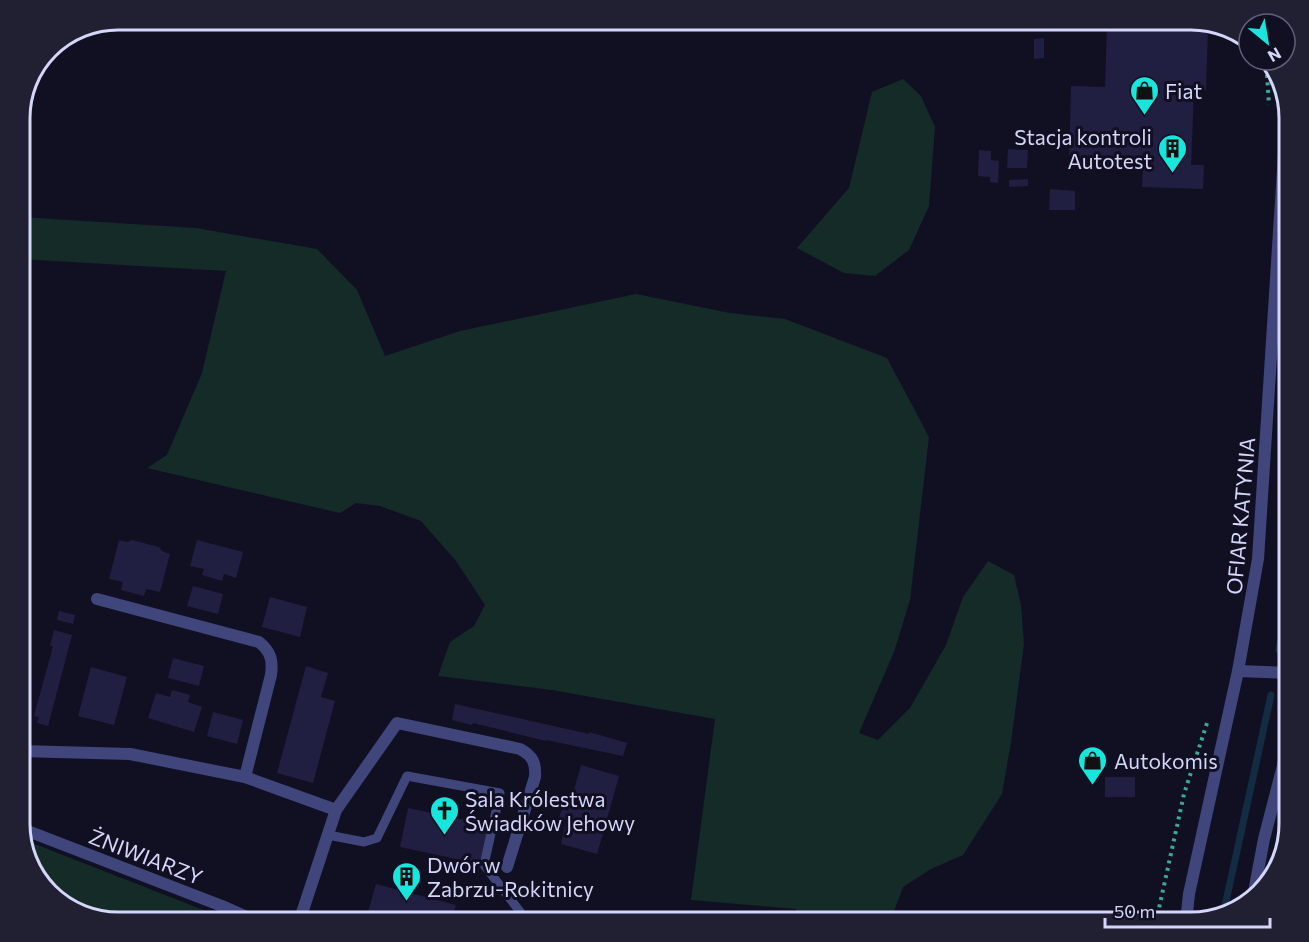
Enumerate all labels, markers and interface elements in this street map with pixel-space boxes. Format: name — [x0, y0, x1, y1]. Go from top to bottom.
north arrow — [1237, 12, 1297, 72]
text: N — [1265, 44, 1285, 67]
shop icon: Fiat — [1128, 74, 1160, 116]
place label: Fiat — [1165, 78, 1202, 103]
place label: Stacja kontroli Autotest — [1014, 124, 1152, 173]
building icon: Stacja kontroli Autotest — [1157, 132, 1189, 174]
street label: OFIAR KATYNIA — [1221, 436, 1259, 596]
shop icon: Autokomis — [1077, 744, 1109, 786]
place label: Autokomis — [1114, 748, 1218, 773]
place label: Sala Królestwa Świadków Jehowy — [465, 786, 635, 835]
church icon: Sala Królestwa Świadków Jehowy — [428, 794, 460, 836]
street label: ŻNIWIARZY — [86, 823, 207, 889]
place label: Dwór w Zabrzu-Rokitnicy — [427, 852, 594, 901]
building icon: Dwór w Zabrzu-Rokitnicy — [390, 860, 422, 902]
scale bar — [1105, 891, 1270, 929]
text: 50 m — [1114, 900, 1155, 922]

